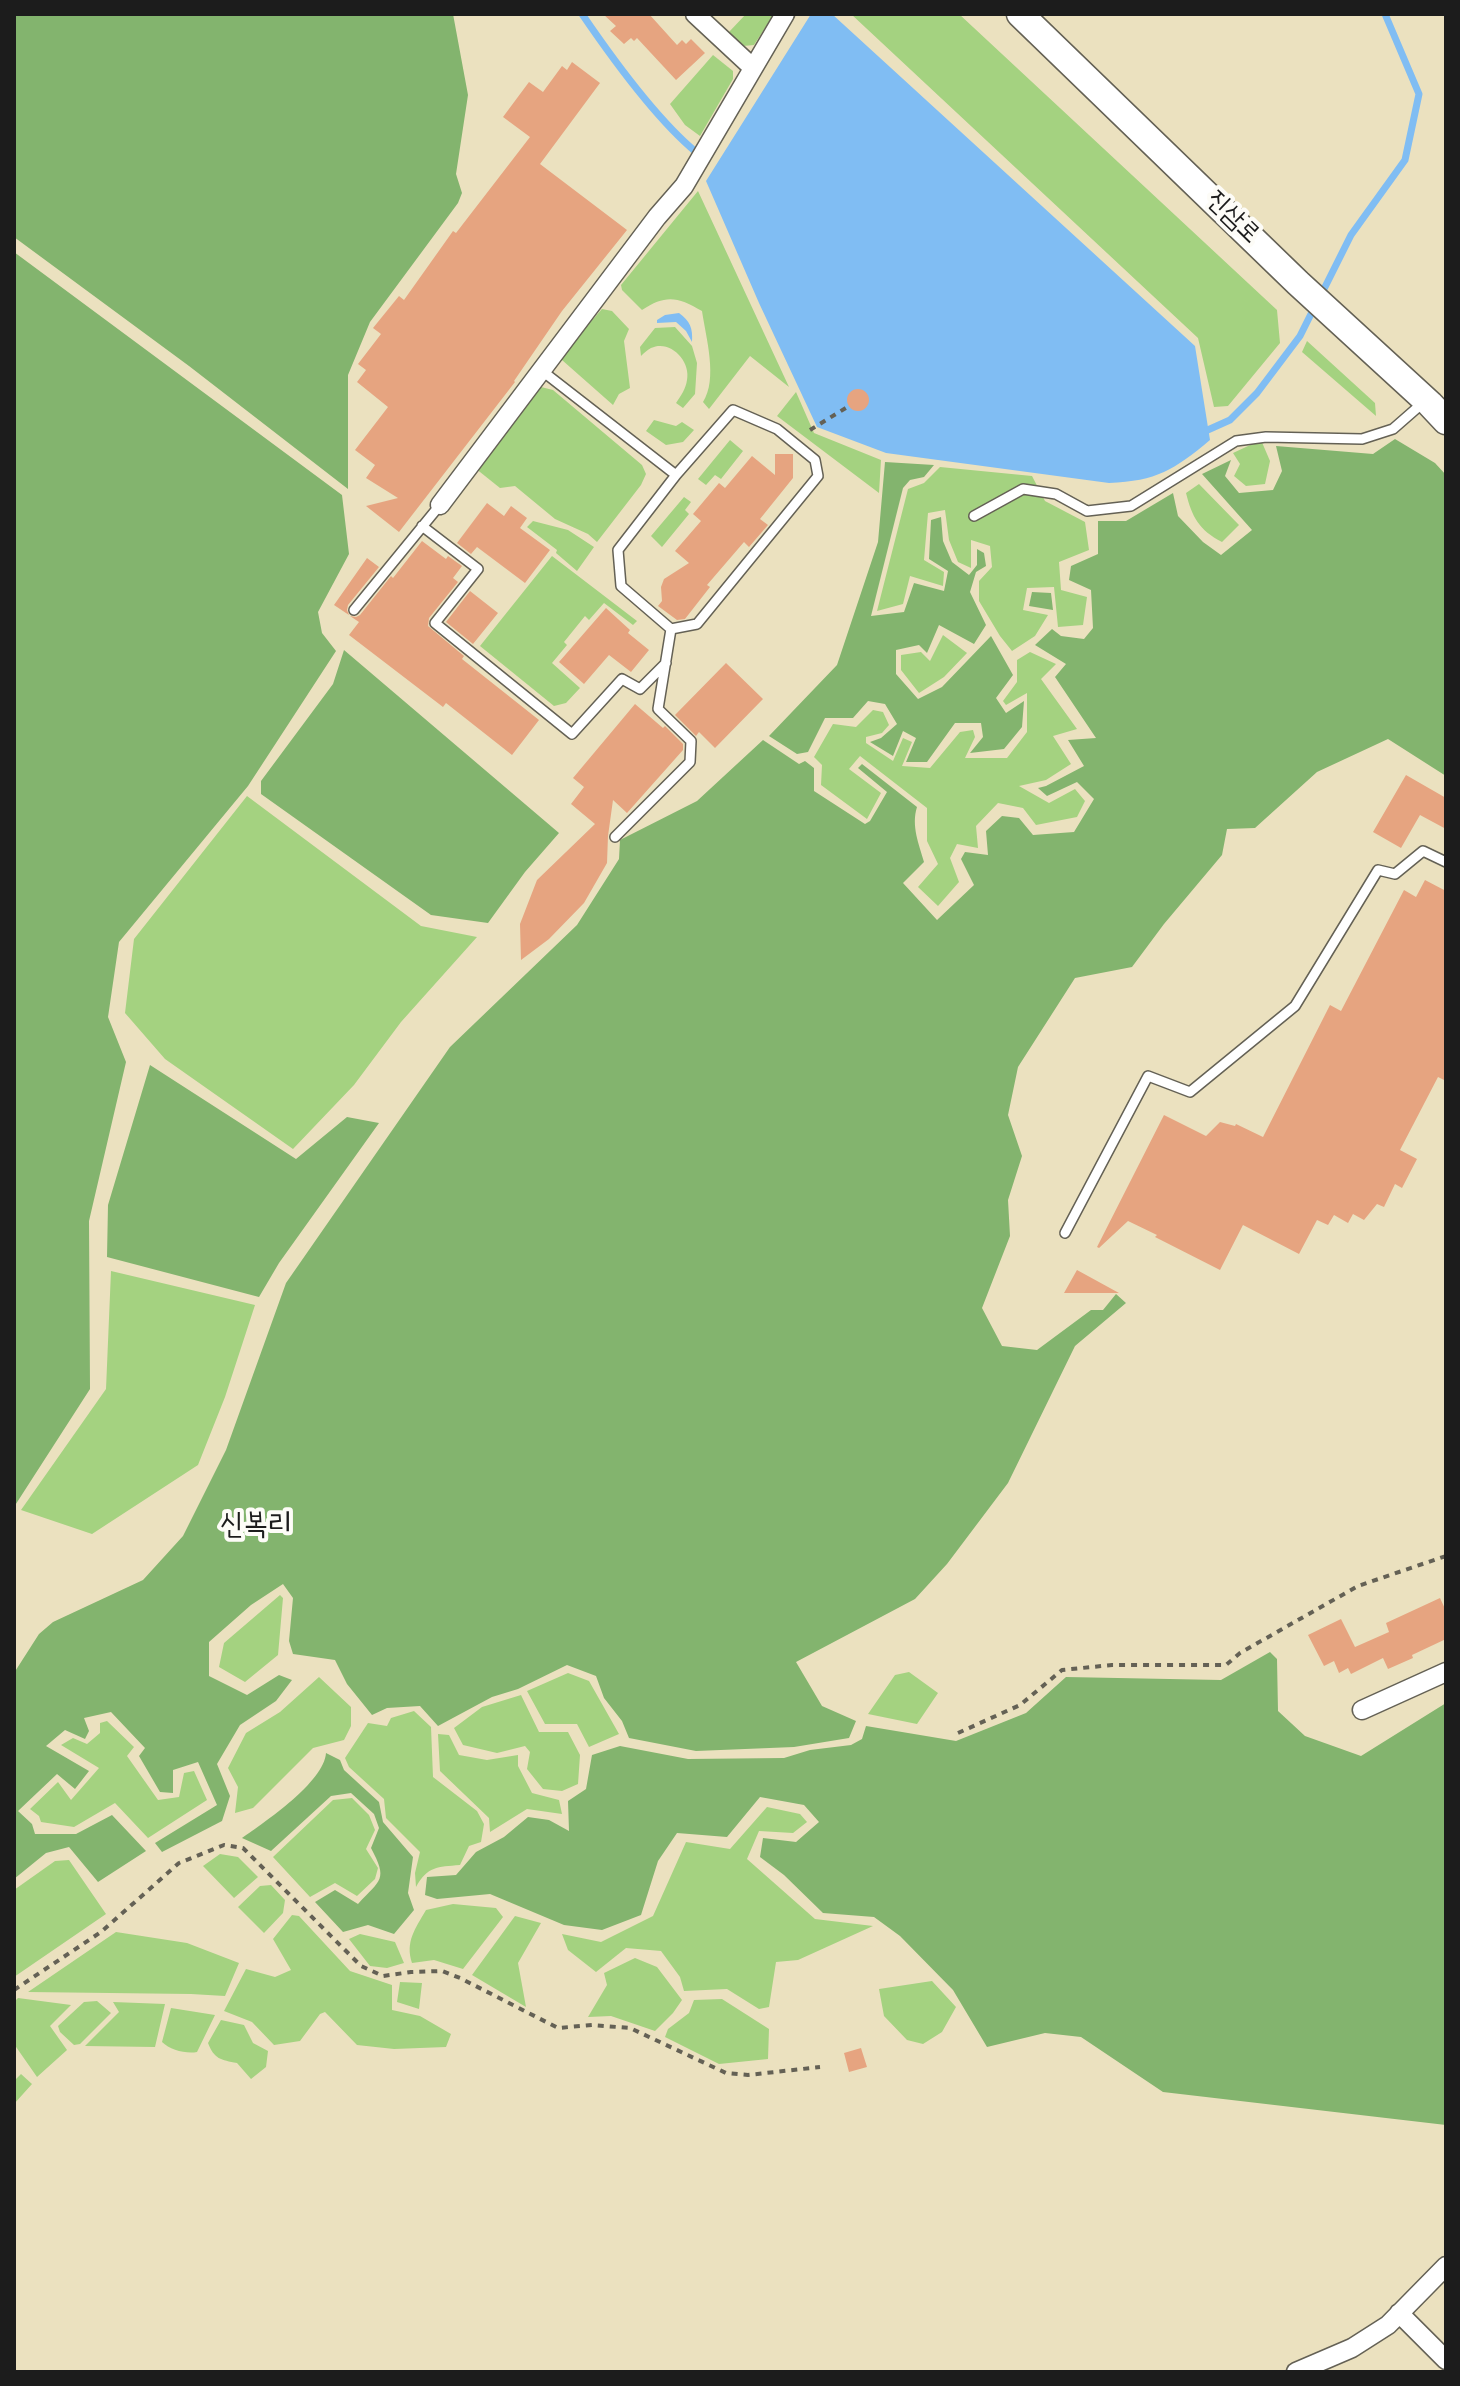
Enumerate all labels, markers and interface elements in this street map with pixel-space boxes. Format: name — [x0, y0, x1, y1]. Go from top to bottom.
street label: 진삼로 — [1199, 185, 1265, 251]
district label: 신복리 — [220, 1509, 292, 1545]

